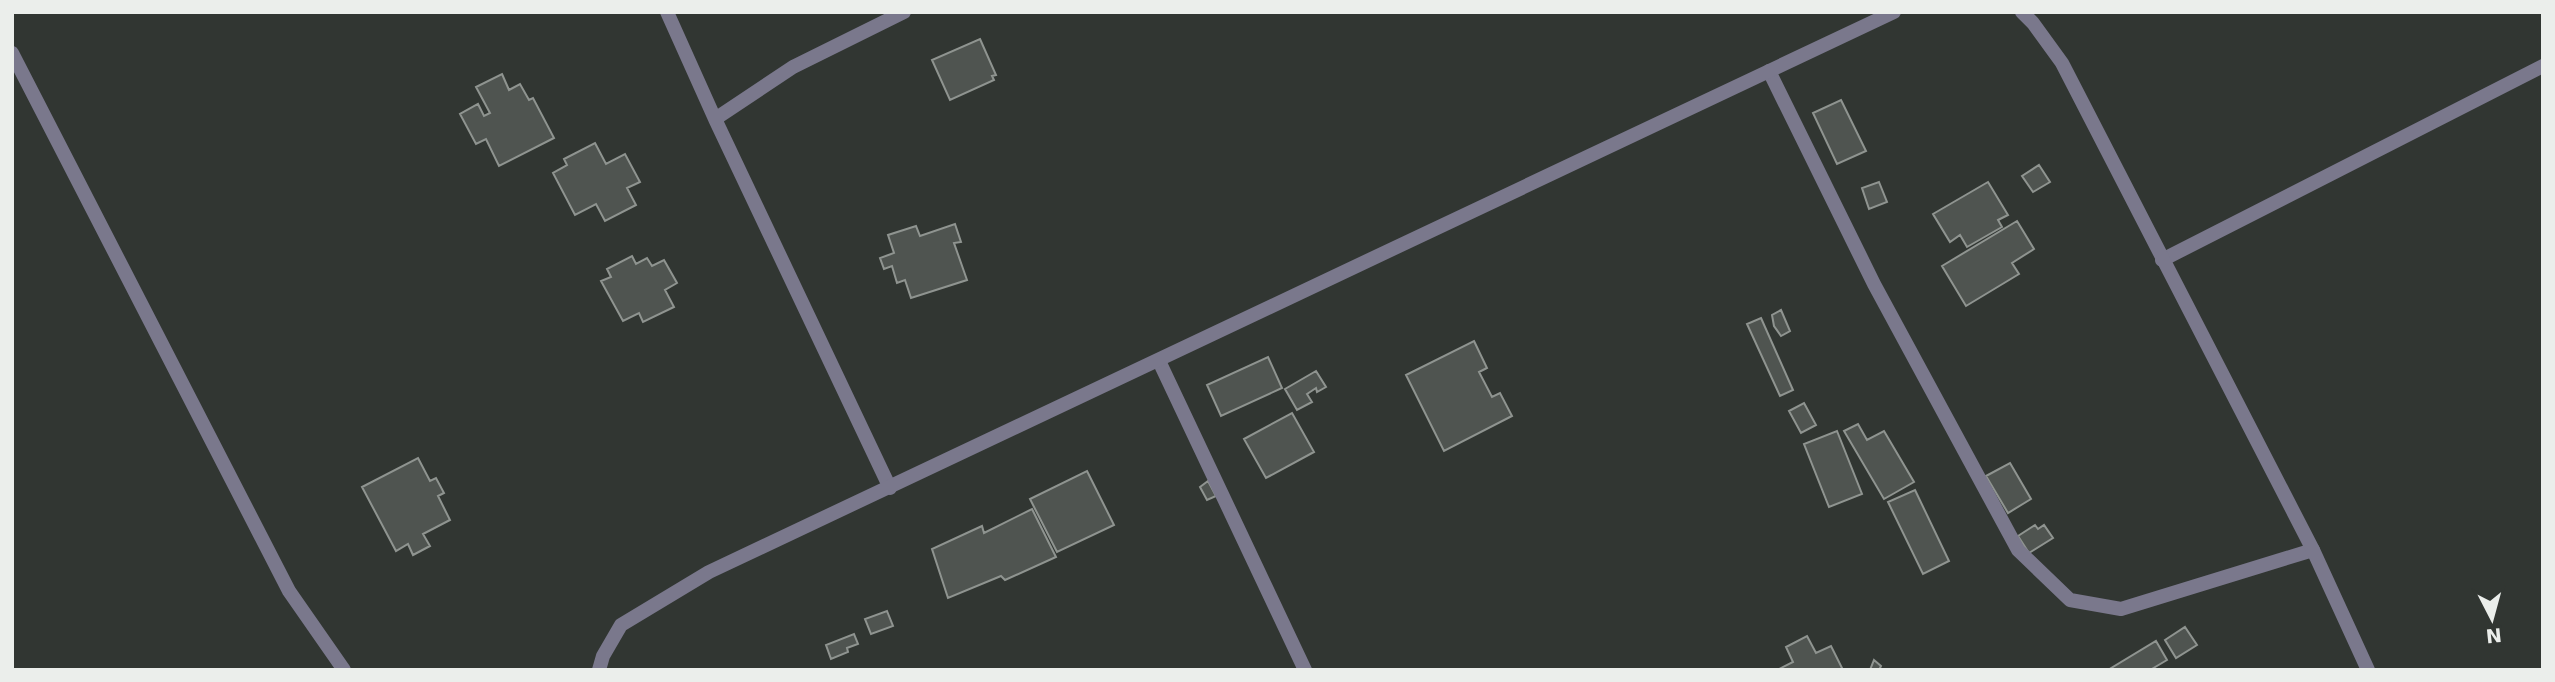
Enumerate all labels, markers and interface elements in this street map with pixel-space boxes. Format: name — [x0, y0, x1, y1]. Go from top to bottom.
north arrow — [2457, 584, 2527, 654]
text: N — [2485, 624, 2503, 648]

